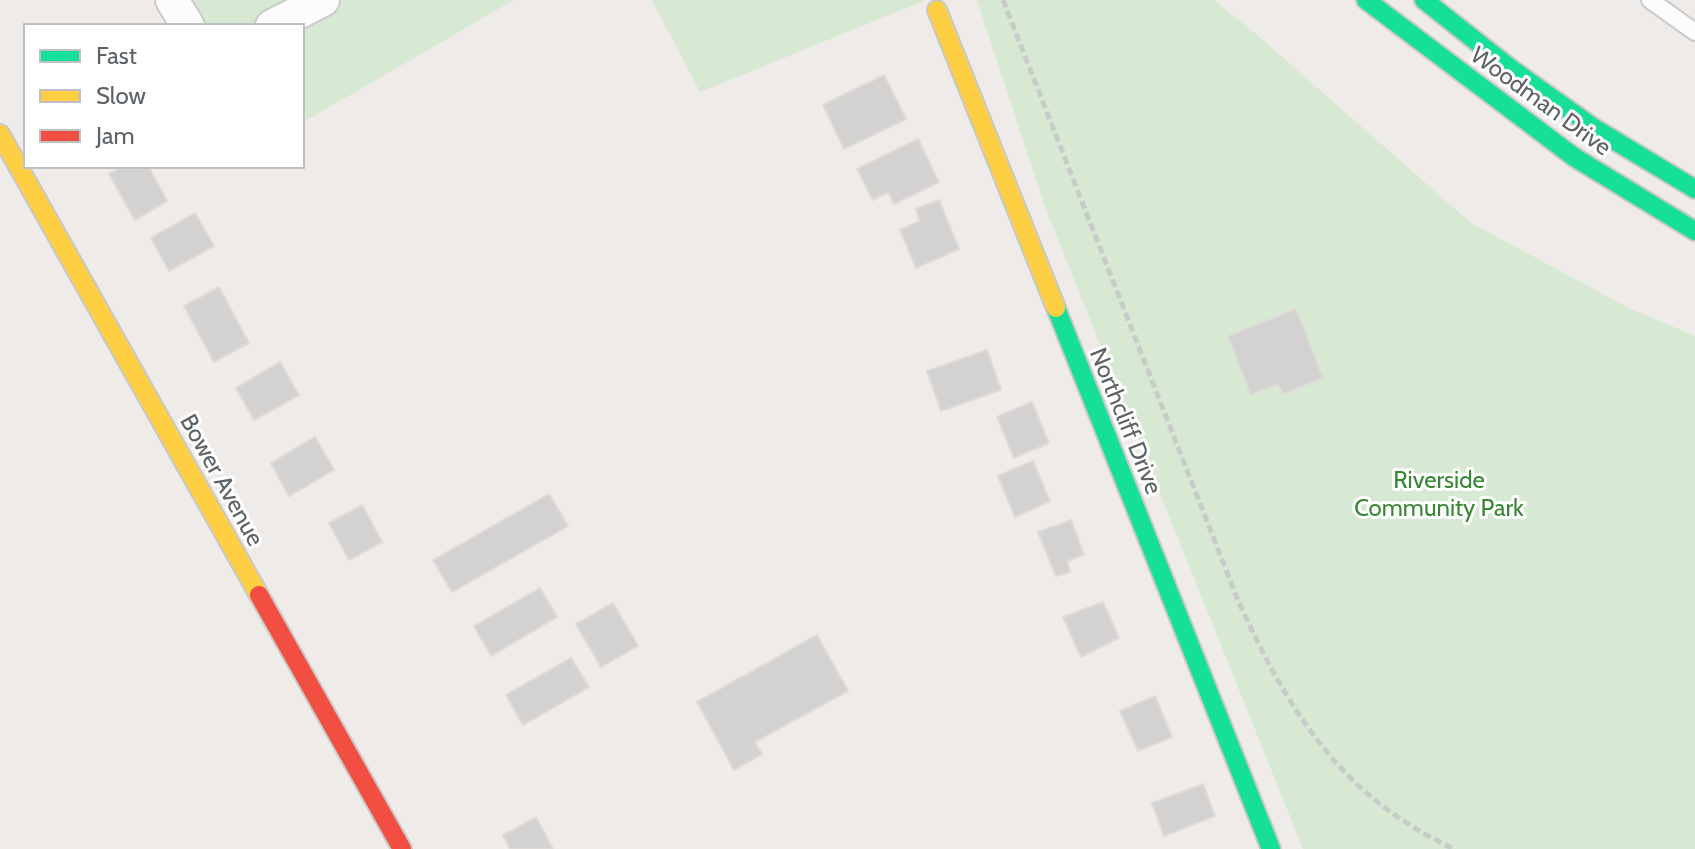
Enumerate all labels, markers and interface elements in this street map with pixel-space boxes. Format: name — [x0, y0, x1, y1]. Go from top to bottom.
legend — [24, 24, 304, 168]
street label: Woodman Drive — [1465, 40, 1617, 161]
text: Fast — [96, 41, 137, 70]
text: Slow — [96, 81, 146, 110]
text: Jam — [95, 121, 134, 150]
street label: Northcliff Drive — [1084, 343, 1169, 498]
street label: Bower Avenue — [174, 409, 271, 551]
park label: Riverside Community Park — [1354, 465, 1524, 522]

